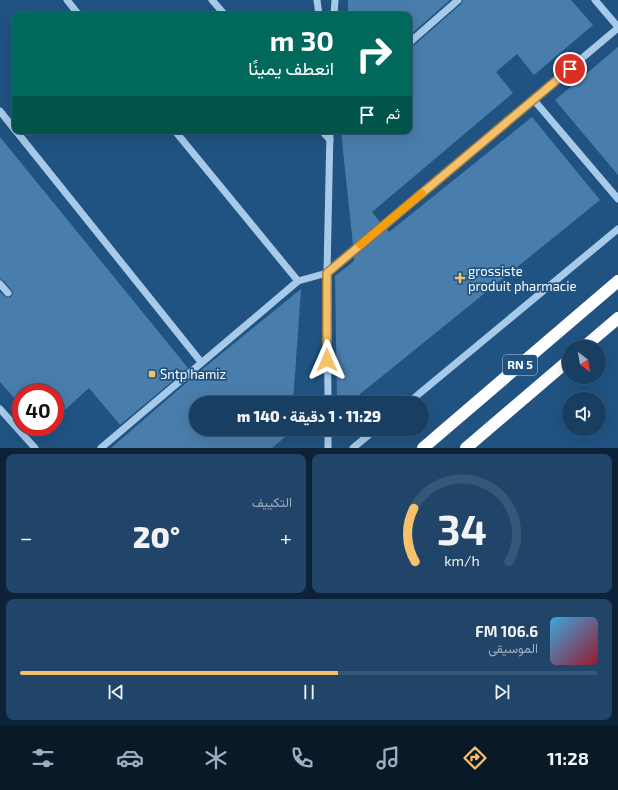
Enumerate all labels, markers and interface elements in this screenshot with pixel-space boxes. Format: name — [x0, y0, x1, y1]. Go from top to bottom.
text: 30 m — [270, 23, 334, 57]
icon: right — [348, 28, 400, 80]
pin — [553, 52, 587, 86]
text: انعطف يمينًا — [248, 57, 334, 79]
icon: arrive — [559, 58, 581, 80]
icon: arrive — [356, 104, 378, 126]
text: ثم — [386, 104, 400, 122]
place label: grossiste produit pharmacie — [468, 263, 576, 294]
marker: grossiste produit pharmacie — [455, 273, 465, 283]
position arrow — [306, 339, 348, 381]
north arrow — [562, 340, 606, 384]
map controls — [562, 340, 606, 436]
road number: RN 5 — [503, 355, 537, 375]
place label: Sntp hamiz — [160, 366, 226, 382]
marker: Sntp hamiz — [147, 369, 157, 379]
speed limit sign: 40 — [12, 384, 64, 436]
button: sound — [562, 392, 606, 436]
text: 11:29 · 1 دقيقة · 140 m — [237, 407, 381, 425]
text: التكييف — [252, 494, 292, 510]
text: 34 — [437, 502, 487, 552]
text: 20° — [133, 518, 180, 554]
text: − — [20, 524, 33, 550]
text: + — [280, 524, 292, 550]
text: km/h — [444, 551, 480, 568]
text: 106.6 FM — [475, 622, 538, 640]
text: الموسيقى — [488, 640, 538, 656]
icon: previous — [105, 681, 127, 703]
icon: pause — [298, 681, 320, 703]
icon: next — [491, 681, 513, 703]
icon: filters — [29, 744, 57, 772]
icon: car — [116, 744, 144, 772]
icon: climate — [202, 744, 230, 772]
icon: phone — [288, 744, 316, 772]
icon: music — [374, 744, 402, 772]
icon: directions — [461, 744, 489, 772]
text: 11:28 — [547, 747, 589, 769]

